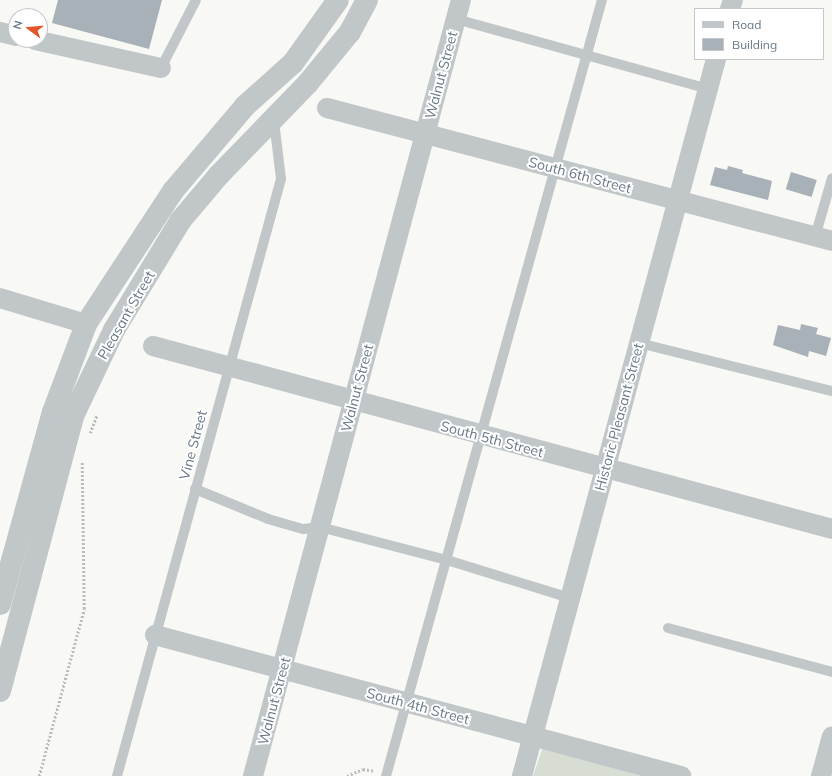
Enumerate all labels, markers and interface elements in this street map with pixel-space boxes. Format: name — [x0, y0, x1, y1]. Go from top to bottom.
north arrow — [8, 8, 48, 48]
legend — [694, 8, 824, 60]
text: Road — [732, 17, 761, 32]
text: N — [10, 19, 25, 31]
street label: Walnut Street — [421, 29, 461, 121]
text: Building — [732, 37, 777, 52]
street label: South 6th Street — [527, 153, 633, 197]
street label: Pleasant Street — [94, 268, 158, 362]
street label: Historic Pleasant Street — [591, 341, 647, 493]
street label: Walnut Street — [337, 342, 377, 434]
street label: Vine Street — [176, 408, 210, 482]
street label: South 5th Street — [439, 417, 545, 461]
street label: Walnut Street — [254, 655, 294, 747]
street label: South 4th Street — [365, 684, 471, 728]

